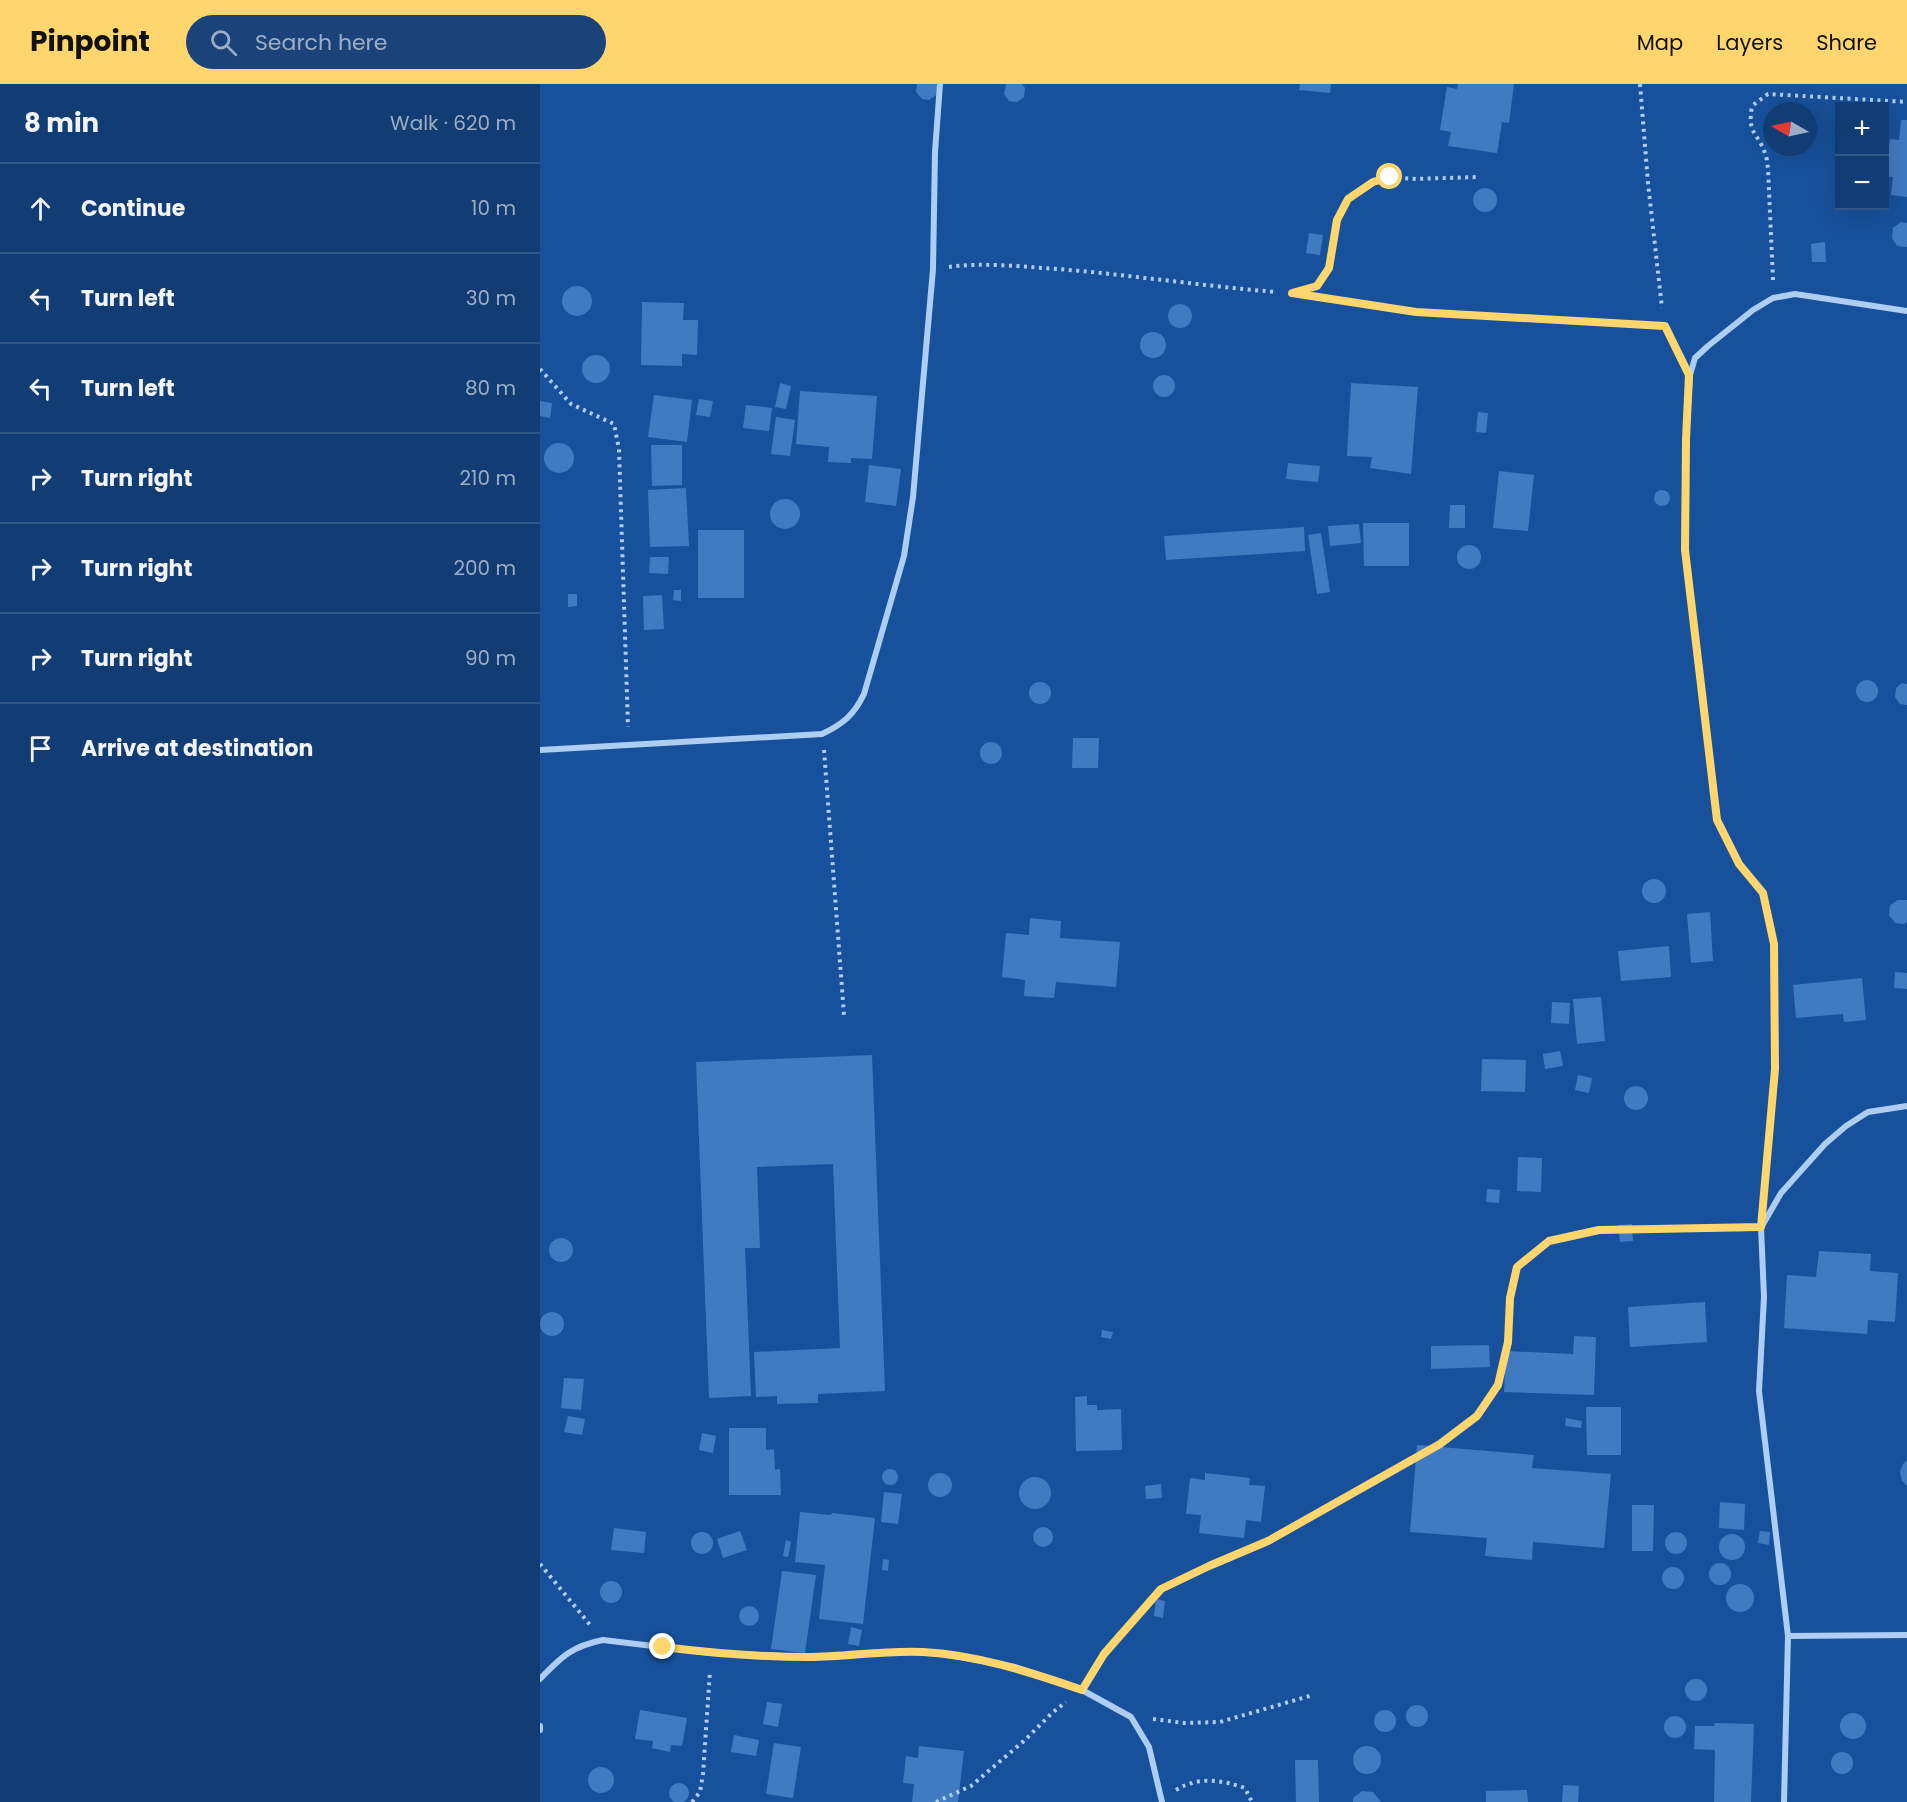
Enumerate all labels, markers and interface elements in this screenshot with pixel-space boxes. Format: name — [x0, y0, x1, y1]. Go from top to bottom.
search box — [186, 15, 606, 69]
text: Pinpoint — [30, 22, 150, 61]
icon: search — [207, 26, 240, 59]
text: Search here — [255, 27, 387, 58]
text: Map — [1637, 28, 1683, 57]
text: Layers — [1716, 28, 1783, 57]
text: Share — [1816, 28, 1877, 57]
north arrow — [1763, 102, 1817, 156]
map controls — [1835, 102, 1889, 210]
button: + — [1835, 102, 1889, 156]
text: 8 min — [24, 105, 99, 141]
text: Walk · 620 m — [390, 109, 516, 137]
button: − — [1835, 156, 1889, 210]
route start — [1376, 163, 1402, 189]
icon: ahead — [24, 192, 57, 225]
text: Continue — [81, 193, 185, 224]
text: 10 m — [471, 194, 516, 222]
icon: left — [24, 282, 57, 315]
text: Turn left — [81, 283, 175, 314]
text: 30 m — [466, 284, 516, 312]
icon: left — [24, 372, 57, 405]
text: Turn left — [81, 373, 175, 404]
text: 80 m — [465, 374, 516, 402]
icon: right — [24, 462, 57, 495]
text: Turn right — [81, 463, 192, 494]
text: 210 m — [460, 464, 516, 492]
icon: right — [24, 552, 57, 585]
text: Turn right — [81, 553, 192, 584]
text: 200 m — [453, 554, 516, 582]
icon: right — [24, 642, 57, 675]
text: Turn right — [81, 643, 192, 674]
text: 90 m — [465, 644, 516, 672]
icon: arrive — [24, 732, 57, 765]
text: Arrive at destination — [81, 733, 313, 764]
route end — [649, 1633, 675, 1659]

